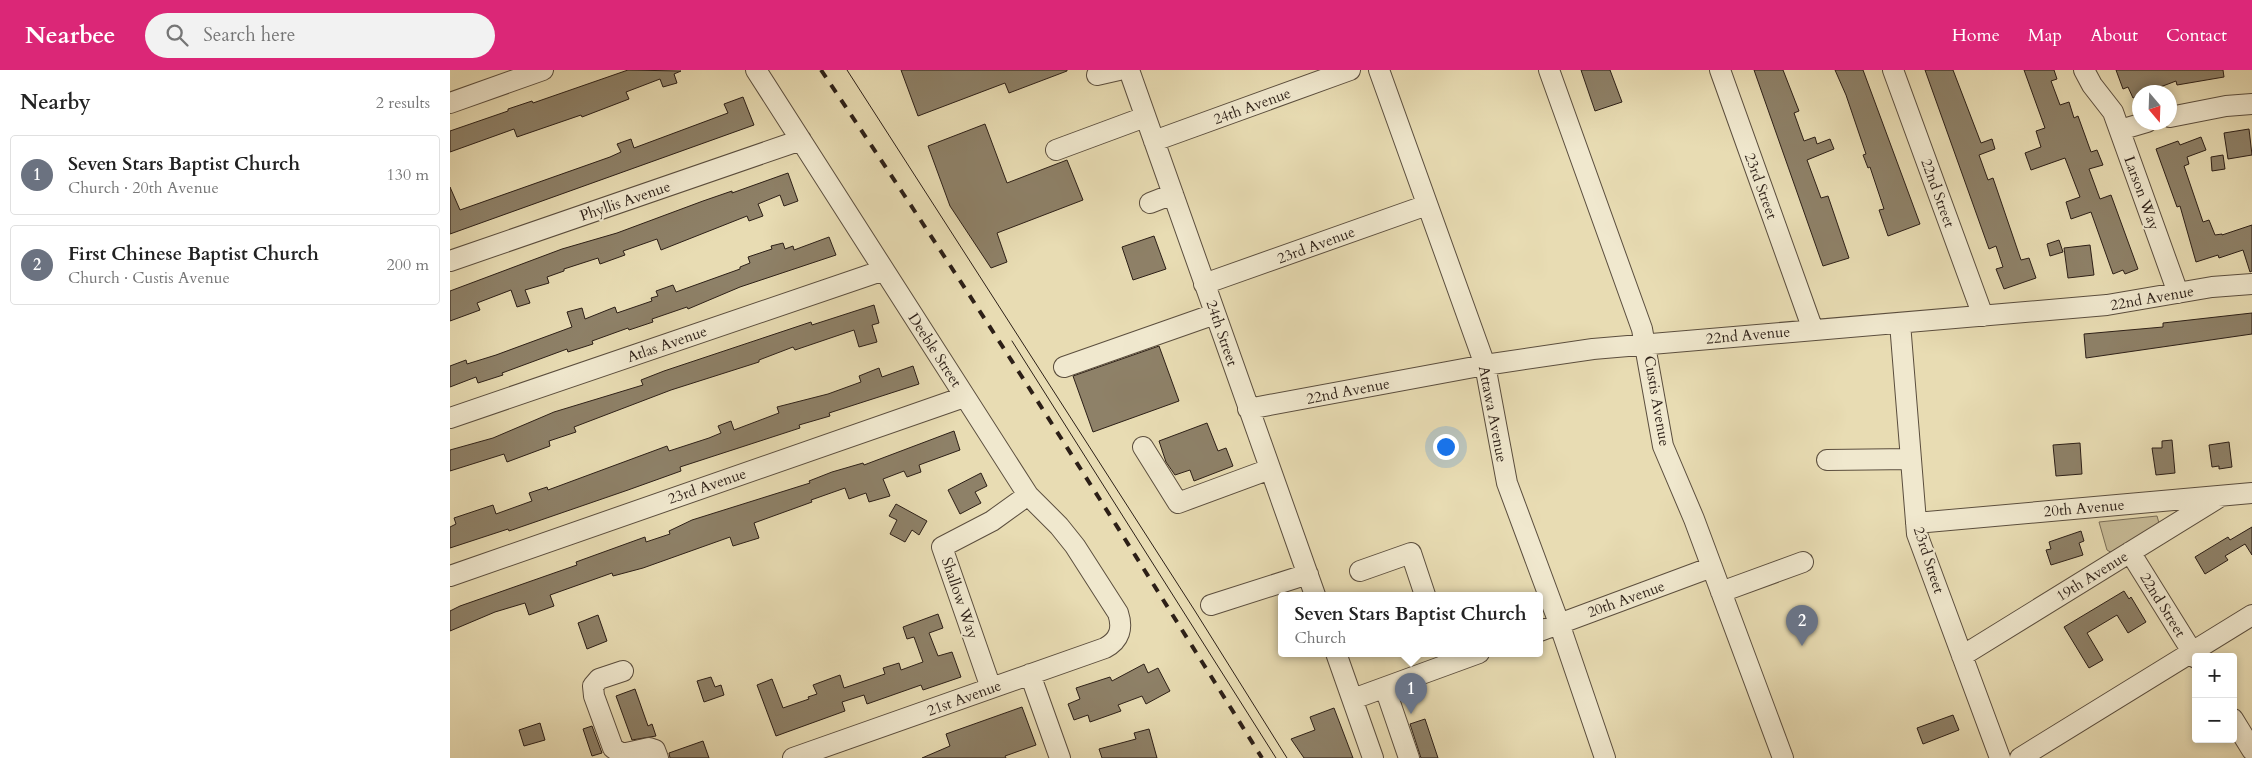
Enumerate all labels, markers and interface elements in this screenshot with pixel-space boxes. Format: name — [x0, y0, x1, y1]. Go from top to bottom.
search box — [145, 13, 495, 58]
text: Nearbee — [25, 19, 115, 52]
icon: search — [163, 21, 191, 49]
text: Search here — [203, 22, 295, 48]
text: Home — [1952, 23, 2000, 48]
text: Map — [2028, 23, 2062, 48]
text: About — [2090, 23, 2138, 48]
text: Contact — [2166, 23, 2227, 48]
street label: 24th Avenue — [1211, 83, 1294, 129]
north arrow — [2132, 85, 2177, 130]
text: Nearby — [20, 88, 91, 117]
text: 2 results — [376, 92, 430, 114]
street label: 23rd Street — [1740, 150, 1782, 222]
text: Seven Stars Baptist Church — [68, 151, 300, 177]
street label: Larson Way — [2119, 153, 2165, 233]
street label: 22nd Street — [1916, 156, 1960, 230]
text: 1 — [33, 164, 41, 186]
text: 130 m — [387, 164, 429, 186]
street label: Phyllis Avenue — [577, 176, 673, 226]
text: Church · 20th Avenue — [68, 177, 219, 199]
street label: 23rd Avenue — [1274, 222, 1358, 268]
text: First Chinese Baptist Church — [68, 241, 319, 267]
text: 2 — [33, 254, 41, 276]
text: 200 m — [387, 254, 429, 276]
text: Church · Custis Avenue — [68, 267, 230, 289]
street label: 22nd Avenue — [2109, 281, 2196, 315]
street label: 24th Street — [1201, 297, 1243, 369]
street label: Deeble Street — [904, 309, 967, 391]
street label: Atlas Avenue — [624, 321, 710, 367]
street label: 22nd Avenue — [1705, 321, 1791, 349]
street label: Custis Avenue — [1639, 354, 1675, 448]
street label: Attawa Avenue — [1474, 364, 1512, 464]
street label: 22nd Avenue — [1305, 373, 1392, 409]
your location — [1433, 434, 1459, 460]
street label: 23rd Avenue — [665, 463, 749, 509]
street label: 20th Avenue — [2043, 494, 2125, 521]
street label: 23rd Street — [1909, 524, 1949, 596]
street label: 19th Avenue — [2052, 546, 2132, 606]
street label: Shallow Way — [937, 555, 983, 642]
street label: 22nd Street — [2135, 569, 2191, 641]
street label: 20th Avenue — [1585, 576, 1668, 622]
popup — [1278, 592, 1543, 657]
text: Seven Stars Baptist Church — [1295, 601, 1527, 627]
pin: 2 — [1786, 605, 1818, 646]
text: Church — [1295, 627, 1346, 649]
map controls — [2192, 653, 2237, 743]
button: + — [2192, 653, 2237, 698]
pin: 1 — [1395, 673, 1427, 714]
street label: 21st Avenue — [924, 675, 1004, 721]
button: − — [2192, 698, 2237, 743]

